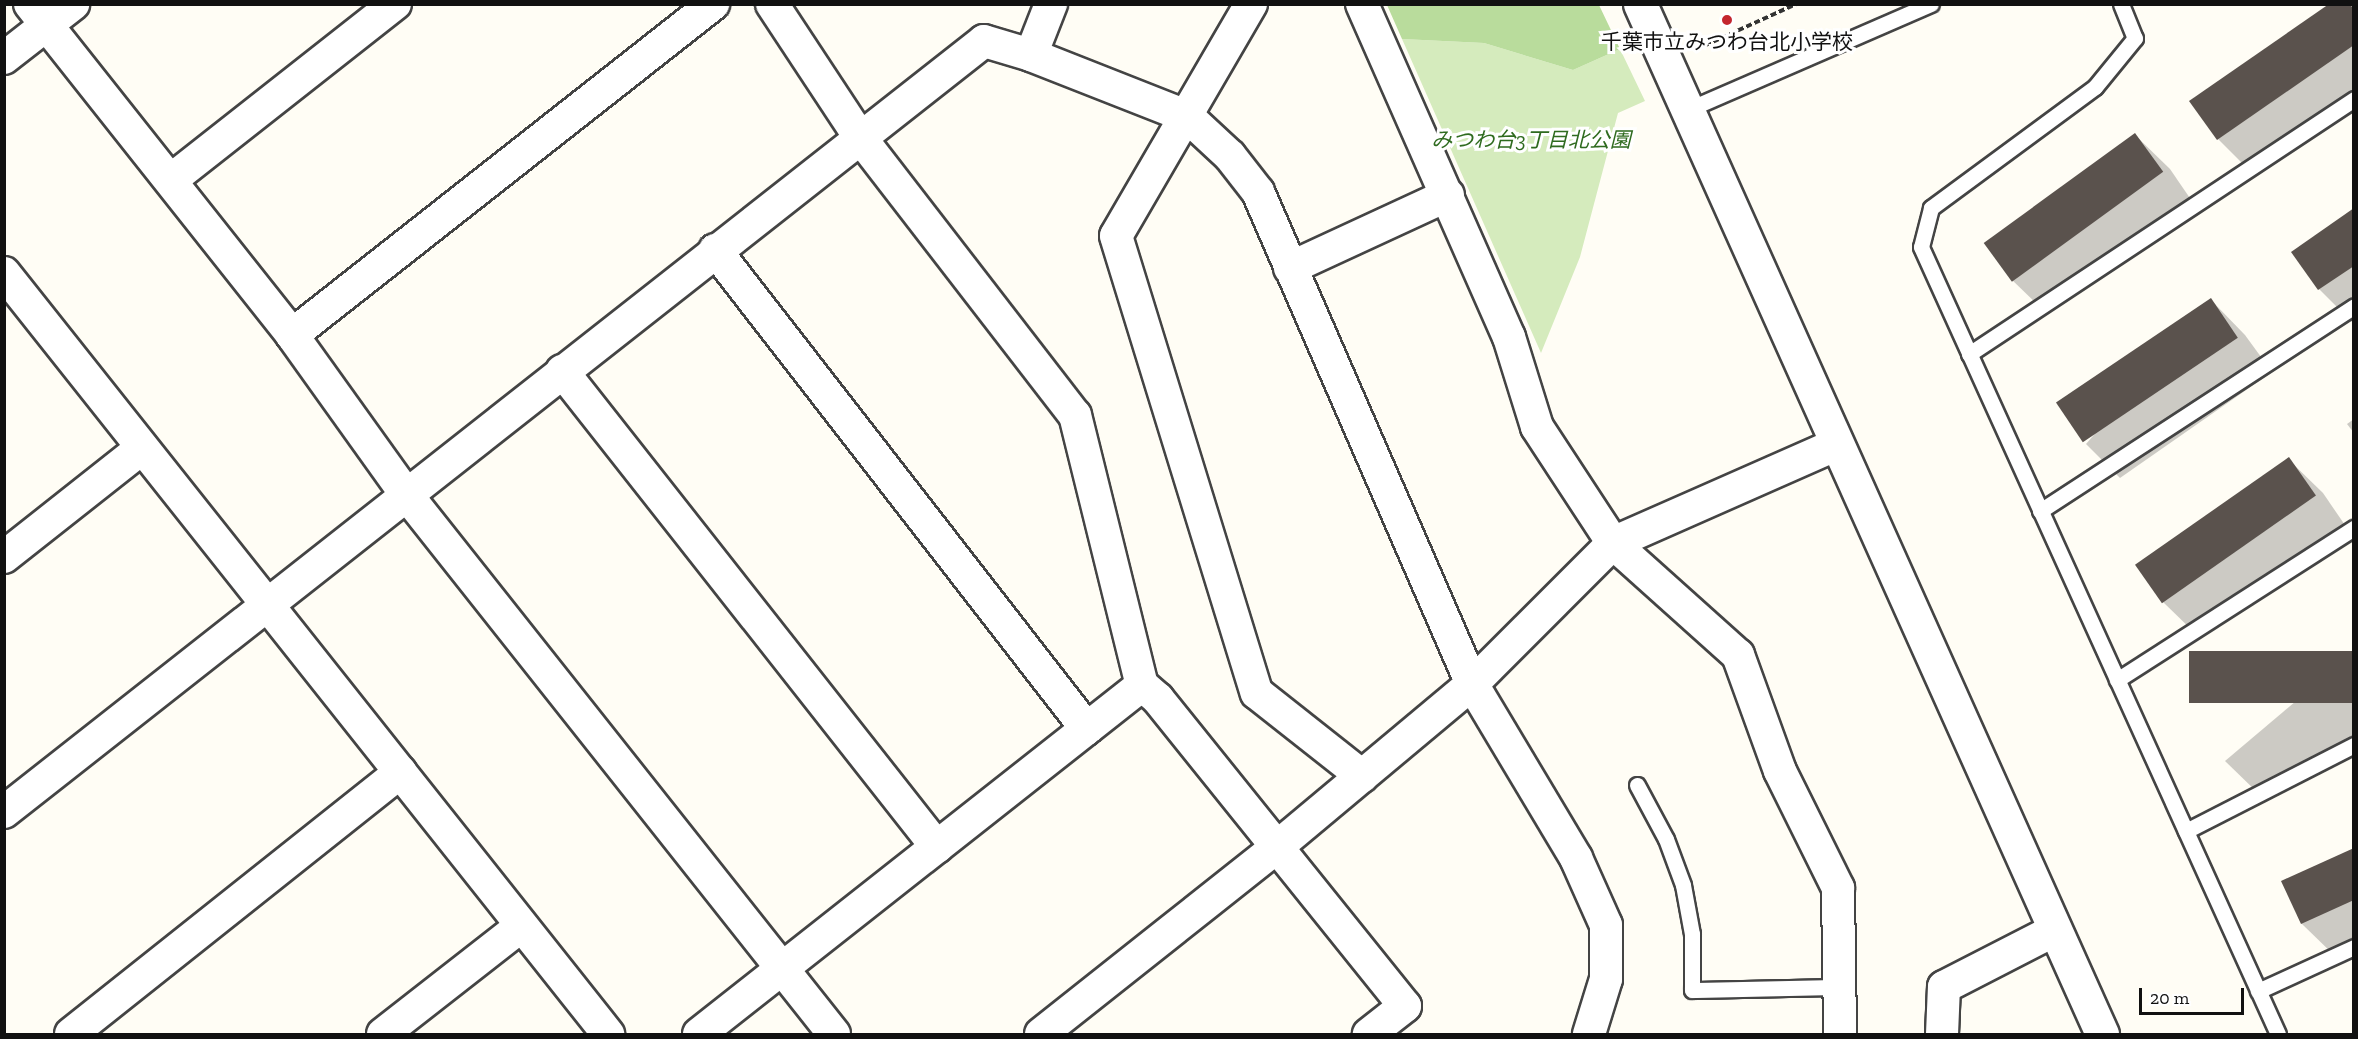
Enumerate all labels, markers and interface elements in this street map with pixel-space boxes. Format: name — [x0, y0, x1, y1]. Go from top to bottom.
marker: 千葉市立みつわ台北小学校 — [1720, 13, 1734, 27]
place label: 千葉市立みつわ台北小学校 — [1601, 29, 1853, 55]
park label: みつわ台3丁目北公園 — [1431, 127, 1631, 153]
scale bar — [2142, 976, 2247, 1014]
text: 20 m — [2150, 987, 2189, 1009]

